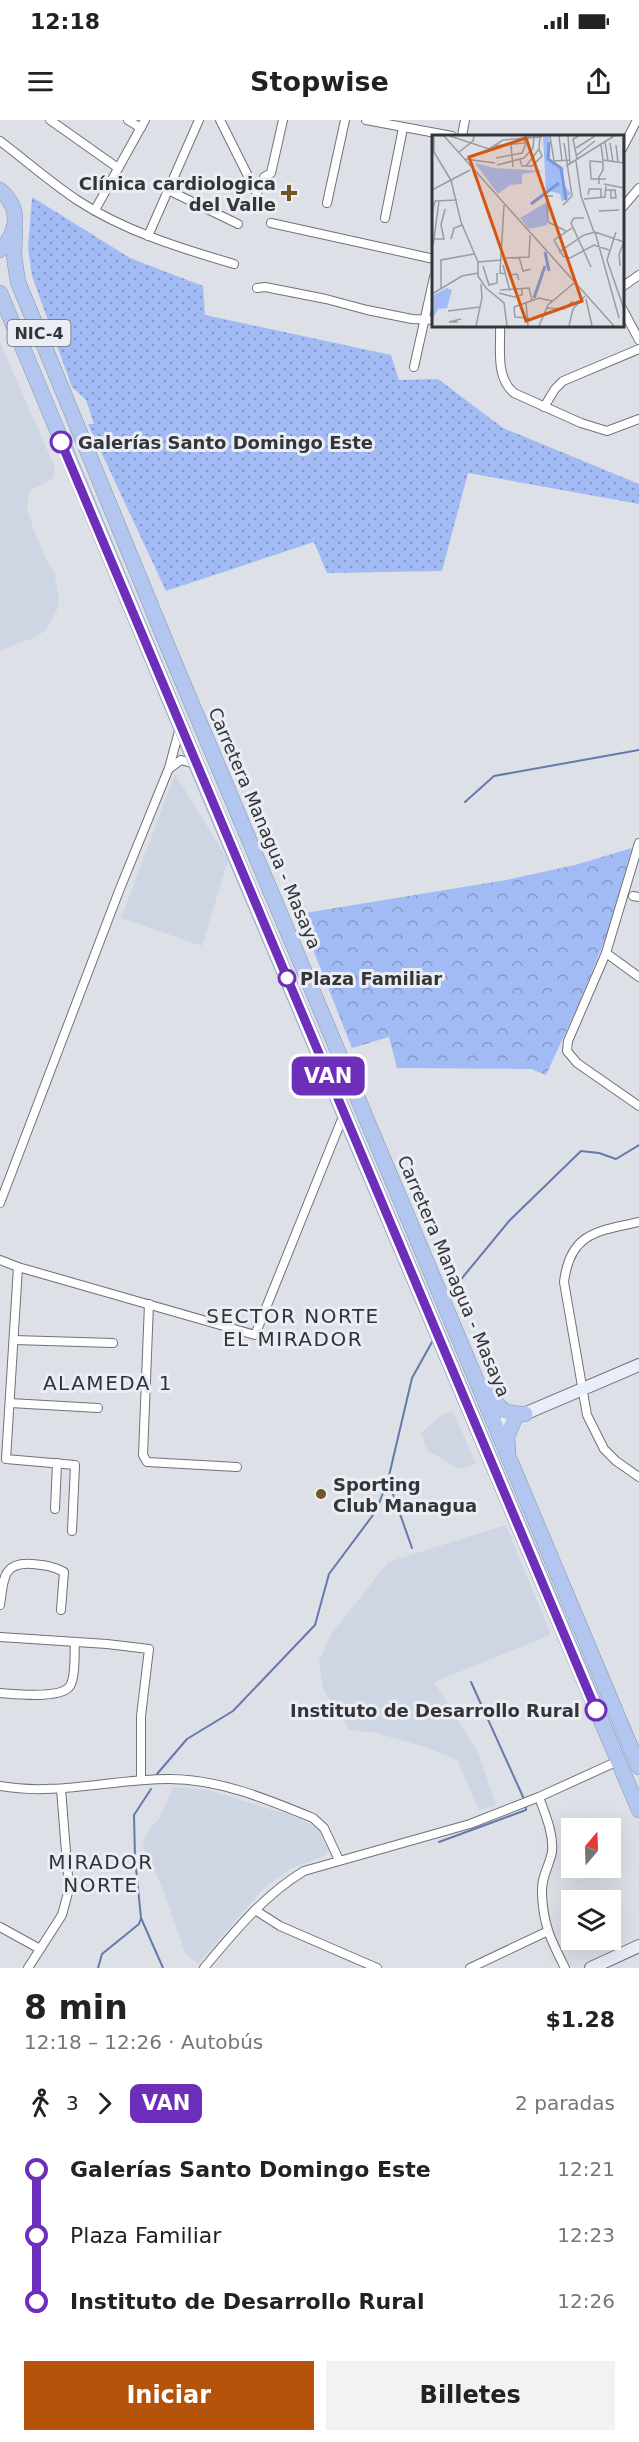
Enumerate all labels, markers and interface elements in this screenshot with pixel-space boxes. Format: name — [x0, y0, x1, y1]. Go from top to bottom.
text: 12:18 — [30, 9, 100, 34]
icon: menu — [24, 65, 57, 98]
icon: share — [582, 65, 615, 98]
text: Stopwise — [250, 66, 389, 97]
inset map — [432, 135, 624, 327]
place label: Clínica cardiologica del Valle — [79, 173, 276, 215]
marker: Clínica cardiologica del Valle — [280, 184, 298, 202]
road number: NIC-4 — [8, 320, 70, 346]
marker: Galerías Santo Domingo Este — [50, 431, 72, 453]
place label: Galerías Santo Domingo Este — [78, 432, 373, 453]
street label: Carretera Managua - Masaya — [204, 704, 326, 952]
place label: Plaza Familiar — [300, 968, 442, 989]
marker: Plaza Familiar — [278, 969, 296, 987]
line badge: VAN — [294, 1056, 362, 1096]
text: VAN — [304, 1064, 352, 1088]
street label: Carretera Managua - Masaya — [393, 1152, 515, 1400]
district label: SECTOR NORTE EL MIRADOR — [206, 1304, 380, 1351]
district label: ALAMEDA 1 — [43, 1371, 173, 1395]
place label: Sporting Club Managua — [333, 1474, 477, 1516]
marker: Sporting Club Managua — [314, 1487, 328, 1501]
marker: Instituto de Desarrollo Rural — [585, 1699, 607, 1721]
place label: Instituto de Desarrollo Rural — [290, 1700, 580, 1721]
north arrow — [561, 1818, 621, 1878]
map controls — [561, 1818, 621, 1950]
district label: MIRADOR NORTE — [48, 1850, 154, 1897]
button: layers — [561, 1890, 621, 1950]
text: 8 min — [24, 1988, 128, 2027]
text: $1.28 — [545, 2007, 615, 2032]
text: 12:18 – 12:26 · Autobús — [24, 2030, 263, 2054]
icon: walk — [24, 2087, 57, 2120]
icon: forward — [88, 2087, 121, 2120]
text: 3 — [66, 2091, 79, 2115]
text: VAN — [142, 2091, 190, 2115]
text: 2 paradas — [515, 2091, 615, 2115]
text: Galerías Santo Domingo Este — [70, 2157, 431, 2182]
text: 12:21 — [557, 2157, 615, 2181]
text: Plaza Familiar — [70, 2223, 221, 2248]
text: 12:23 — [557, 2223, 615, 2247]
text: Instituto de Desarrollo Rural — [70, 2289, 424, 2314]
text: 12:26 — [557, 2289, 615, 2313]
button: Iniciar — [24, 2361, 314, 2430]
button: Billetes — [326, 2361, 615, 2430]

